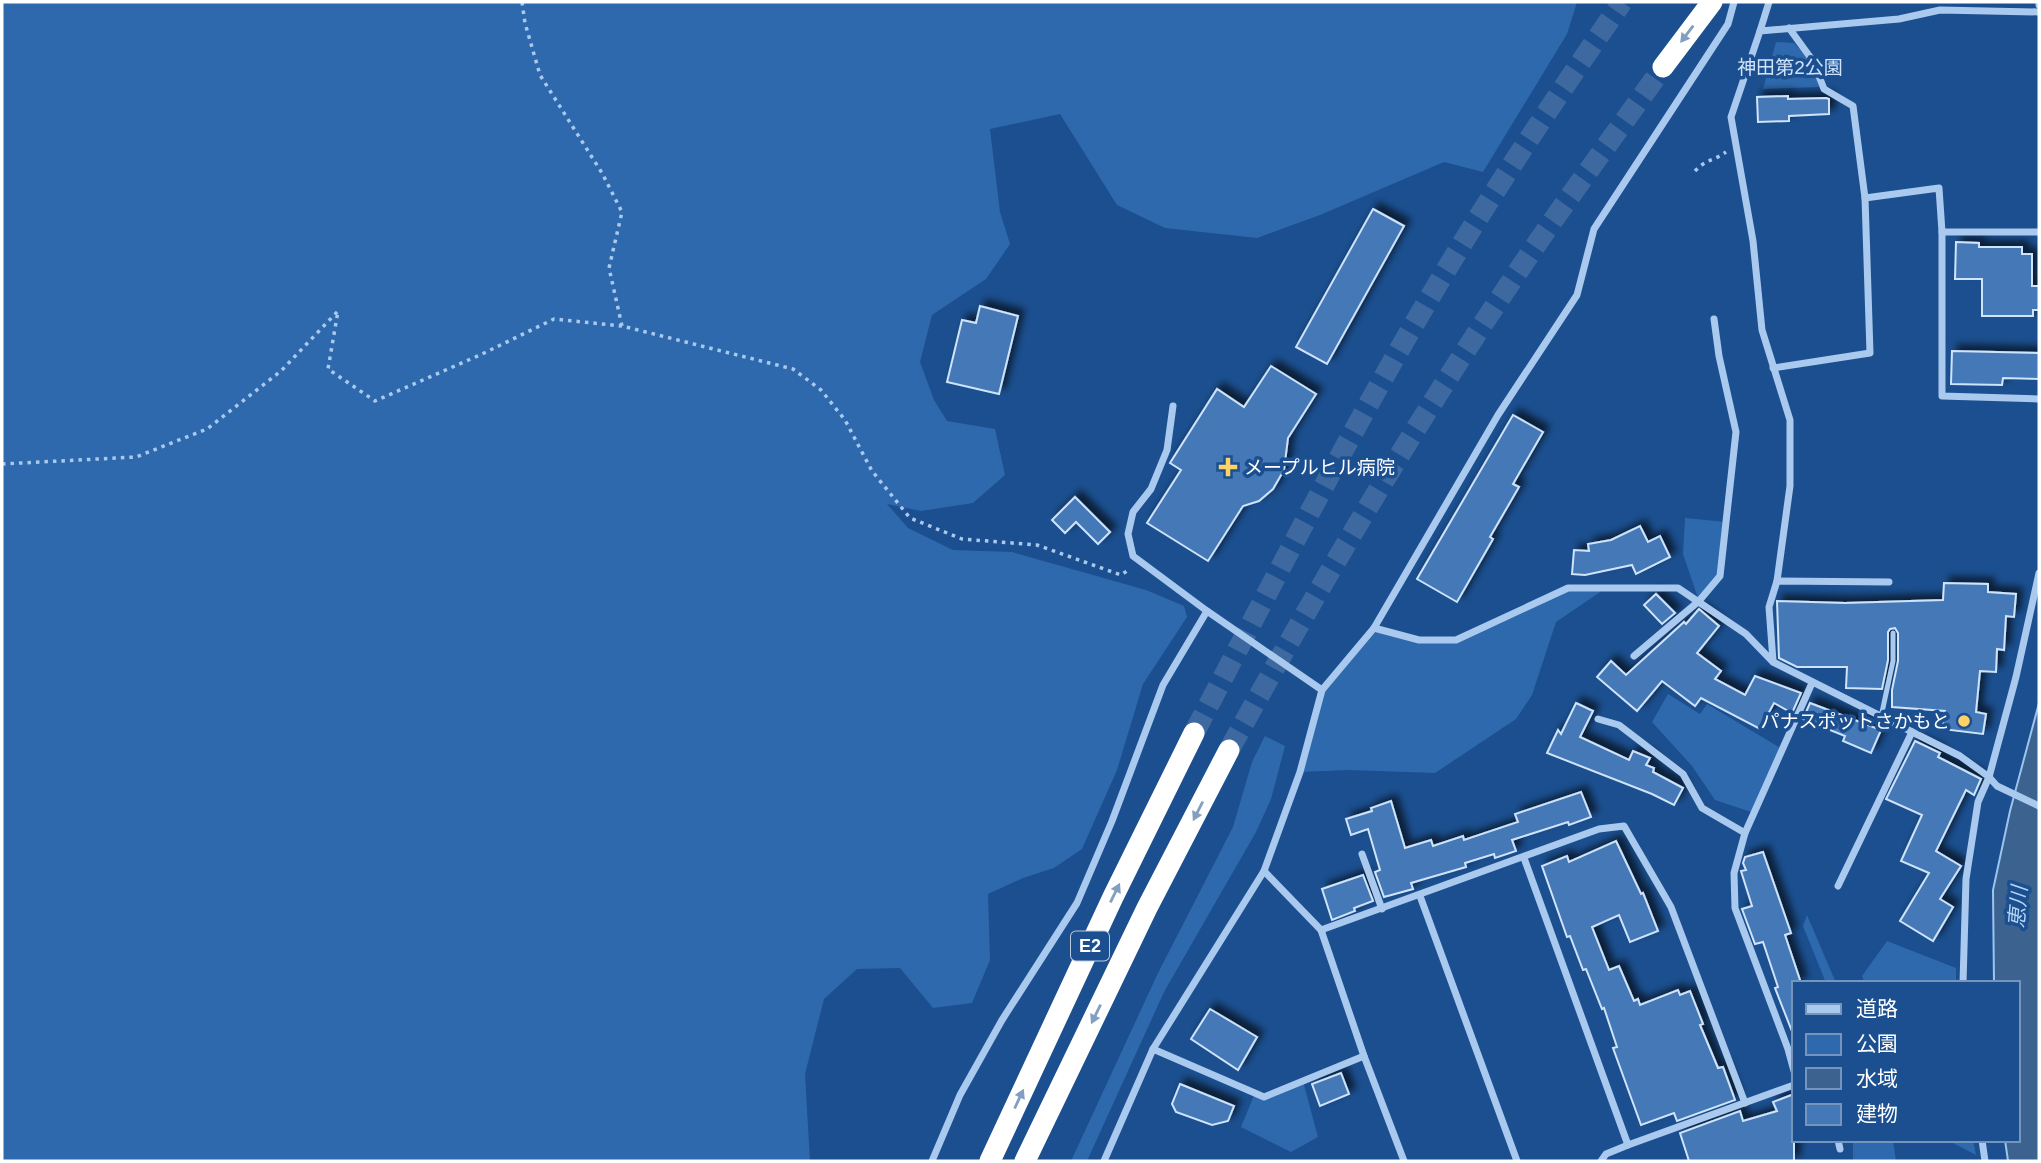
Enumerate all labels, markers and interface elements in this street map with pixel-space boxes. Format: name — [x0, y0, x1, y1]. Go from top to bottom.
one-way arrow — [1680, 25, 1695, 43]
park label: 神田第2公園 — [1737, 57, 1843, 78]
marker: メープルヒル病院 — [1218, 457, 1238, 477]
place label: メープルヒル病院 — [1244, 457, 1395, 478]
place label: パナスポットさかもと — [1760, 711, 1950, 732]
marker: パナスポットさかもと — [1956, 713, 1972, 729]
one-way arrow — [1192, 801, 1203, 821]
one-way arrow — [1109, 883, 1120, 903]
water label: 恵川 — [2004, 883, 2031, 929]
road number: E2 — [1071, 931, 1109, 960]
legend — [1792, 981, 2020, 1142]
text: 道路 — [1856, 997, 1898, 1020]
one-way arrow — [1090, 1004, 1102, 1024]
text: 公園 — [1856, 1032, 1898, 1055]
text: 水域 — [1856, 1067, 1898, 1090]
one-way arrow — [1013, 1089, 1025, 1109]
text: 建物 — [1856, 1102, 1898, 1125]

